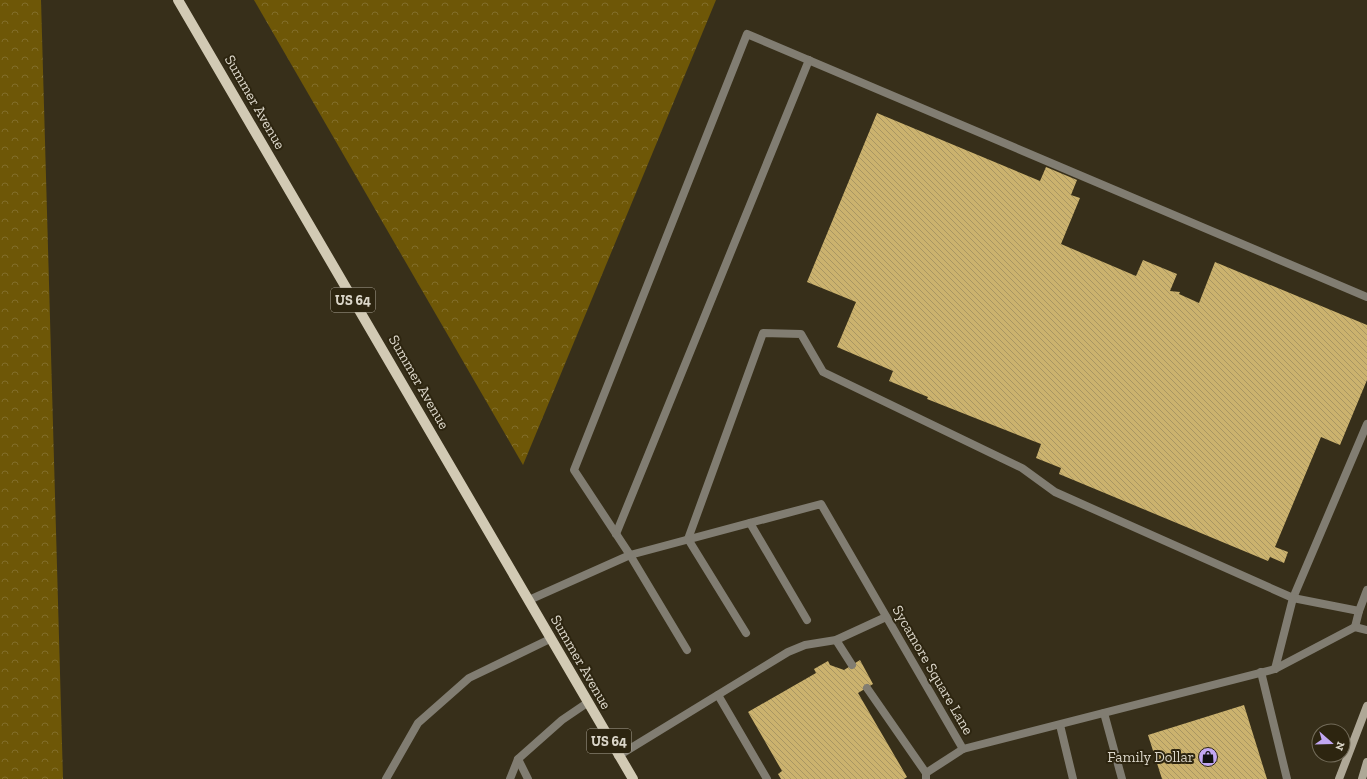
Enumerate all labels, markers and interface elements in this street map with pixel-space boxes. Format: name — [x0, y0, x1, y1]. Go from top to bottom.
street label: Summer Avenue — [221, 52, 289, 152]
road number: US 64 — [331, 288, 375, 312]
street label: Summer Avenue — [385, 332, 453, 432]
street label: Sycamore Square Lane — [889, 602, 977, 738]
street label: Summer Avenue — [547, 612, 615, 712]
north arrow — [1311, 723, 1351, 763]
road number: US 64 — [587, 729, 631, 753]
text: N — [1332, 740, 1347, 753]
shop icon: Family Dollar — [1197, 746, 1219, 768]
place label: Family Dollar — [1107, 748, 1194, 766]

